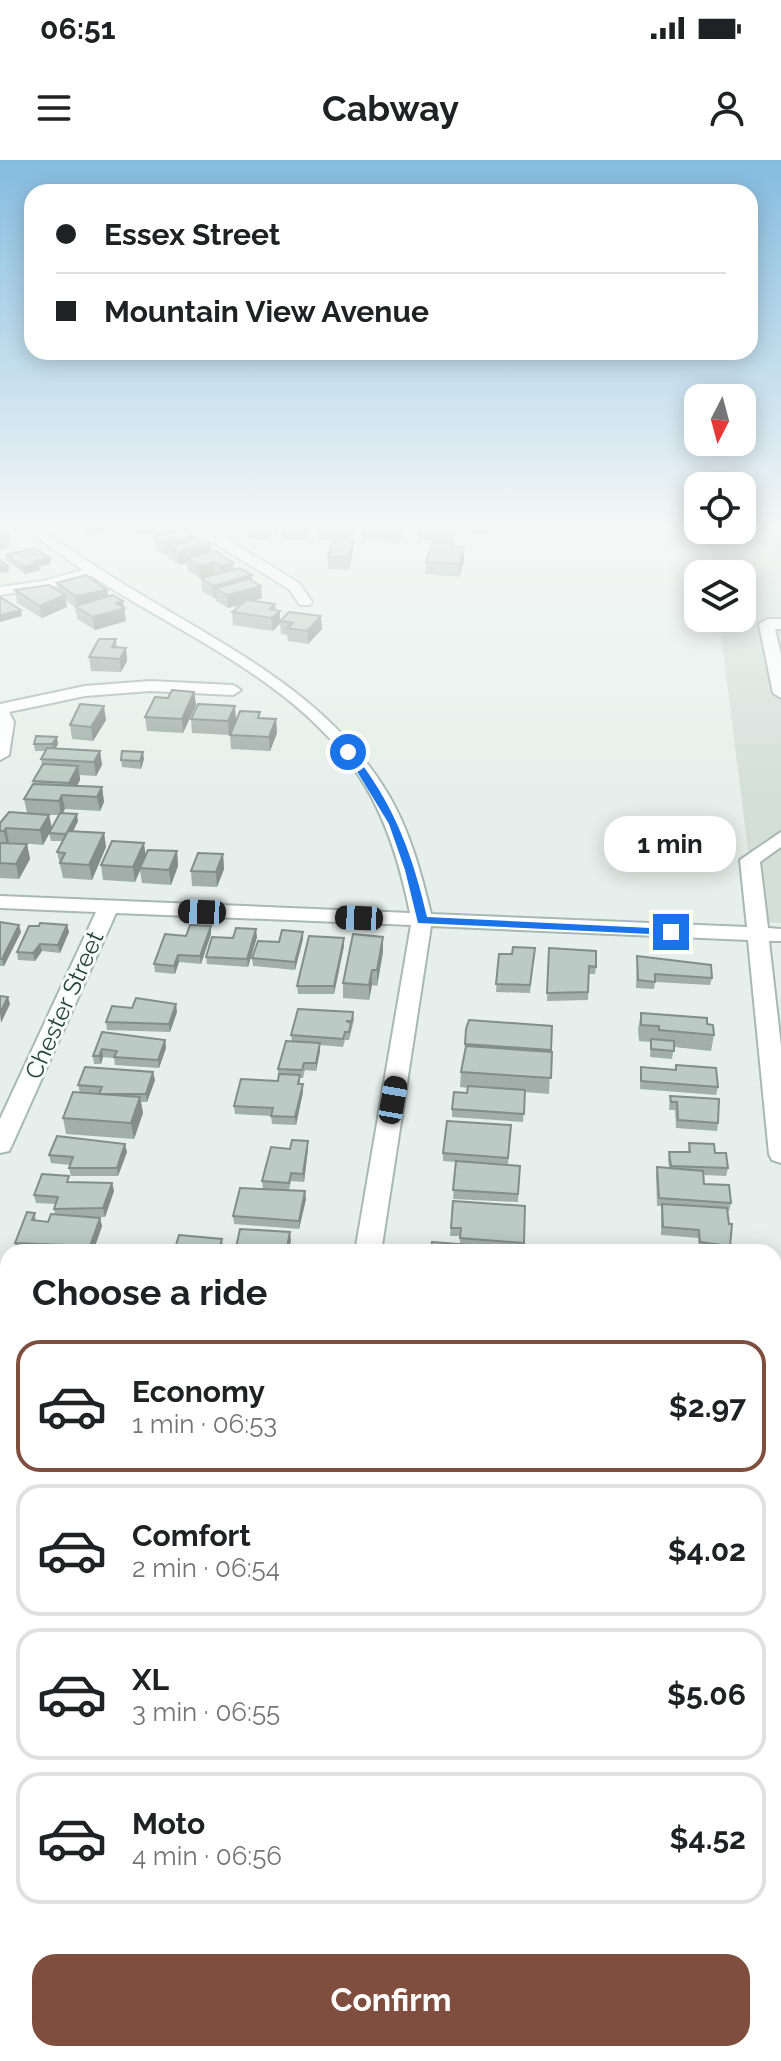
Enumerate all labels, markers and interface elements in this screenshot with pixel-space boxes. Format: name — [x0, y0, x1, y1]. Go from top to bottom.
text: 06:51 — [40, 11, 115, 46]
icon: menu — [32, 86, 76, 130]
icon: person — [705, 86, 749, 130]
text: Cabway — [322, 87, 459, 129]
text: Essex Street — [104, 217, 280, 252]
text: Mountain View Avenue — [104, 294, 429, 329]
north arrow — [684, 384, 756, 456]
map controls — [684, 384, 756, 632]
button: locate — [684, 472, 756, 544]
button: layers — [684, 560, 756, 632]
route start — [330, 734, 366, 770]
callout: 1 min — [605, 816, 737, 872]
text: 1 min — [637, 829, 703, 859]
car — [178, 899, 226, 925]
car — [335, 905, 383, 931]
route end — [653, 914, 689, 950]
street label: Chester Street — [19, 927, 109, 1083]
car — [377, 1074, 409, 1126]
text: Choose a ride — [32, 1271, 267, 1313]
icon: car — [36, 1370, 108, 1442]
text: Economy — [132, 1374, 265, 1409]
text: $2.97 — [669, 1389, 746, 1424]
text: 1 min · 06:53 — [132, 1409, 277, 1439]
icon: car — [36, 1514, 108, 1586]
text: Comfort — [132, 1518, 251, 1553]
text: $4.02 — [668, 1533, 746, 1568]
text: 2 min · 06:54 — [132, 1553, 280, 1583]
icon: car — [36, 1658, 108, 1730]
text: XL — [132, 1662, 169, 1697]
text: $5.06 — [667, 1677, 746, 1712]
text: 3 min · 06:55 — [132, 1697, 280, 1727]
icon: car — [36, 1802, 108, 1874]
text: Moto — [132, 1806, 205, 1841]
text: $4.52 — [670, 1821, 746, 1856]
text: 4 min · 06:56 — [132, 1841, 282, 1871]
button: Confirm — [32, 1954, 750, 2046]

